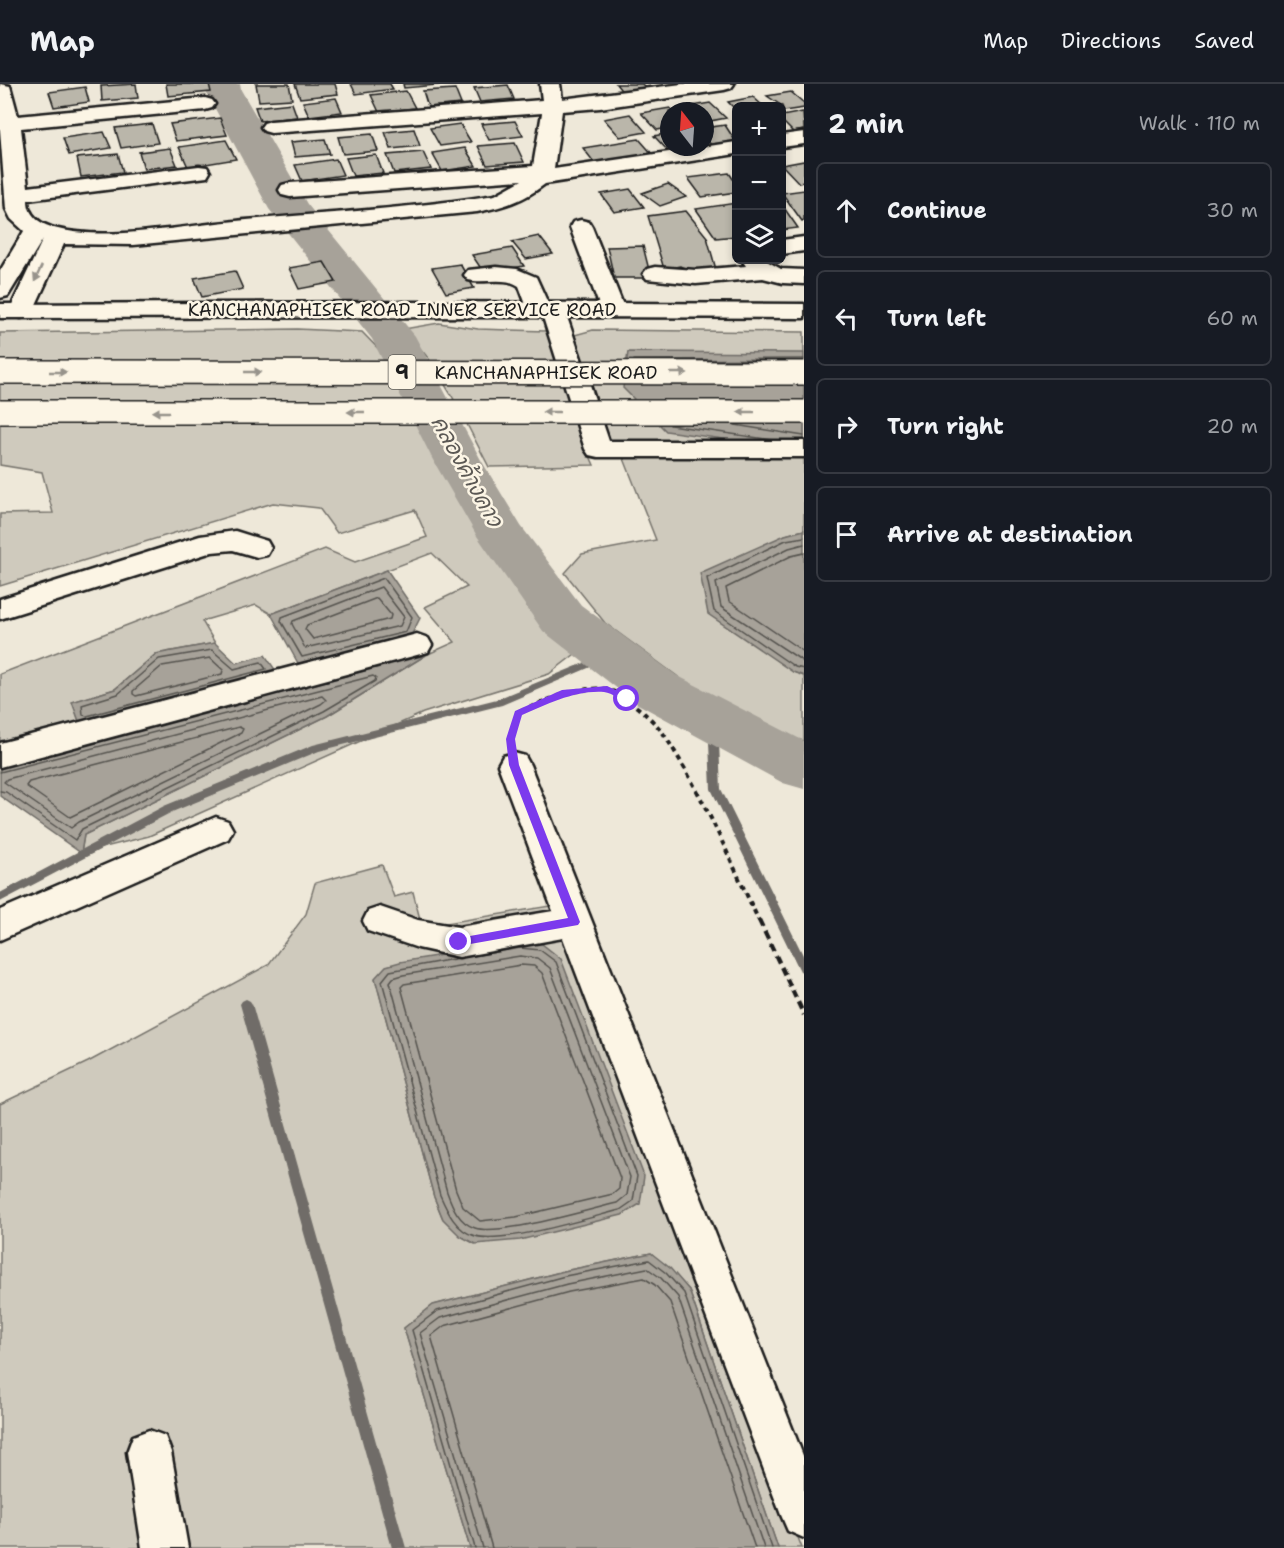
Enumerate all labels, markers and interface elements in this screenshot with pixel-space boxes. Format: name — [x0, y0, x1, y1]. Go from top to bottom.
text: Map — [30, 22, 95, 60]
text: Map — [983, 27, 1028, 55]
text: Directions — [1061, 27, 1161, 55]
text: Saved — [1194, 27, 1254, 55]
north arrow — [660, 102, 714, 156]
map controls — [732, 102, 786, 264]
button: + — [732, 102, 786, 156]
text: 2 min — [828, 106, 904, 141]
text: Walk · 110 m — [1139, 110, 1260, 136]
button: − — [732, 156, 786, 210]
icon: ahead — [830, 194, 863, 227]
text: Continue — [887, 196, 987, 225]
text: 30 m — [1206, 197, 1258, 223]
button: layers — [732, 210, 786, 264]
one-way arrow — [34, 265, 43, 282]
street label: KANCHANAPHISEK ROAD INNER SERVICE ROAD — [188, 298, 616, 322]
icon: left — [830, 302, 863, 335]
text: Turn left — [887, 304, 986, 333]
text: 60 m — [1206, 305, 1258, 331]
road number: 9 — [388, 355, 416, 389]
street label: KANCHANAPHISEK ROAD — [435, 361, 658, 385]
one-way arrow — [49, 367, 68, 377]
one-way arrow — [244, 367, 263, 377]
one-way arrow — [670, 368, 689, 378]
one-way arrow — [151, 407, 170, 417]
one-way arrow — [346, 407, 365, 417]
one-way arrow — [541, 407, 560, 417]
one-way arrow — [736, 407, 755, 417]
water label: คลองค้างคาว — [425, 410, 510, 533]
icon: right — [830, 410, 863, 443]
text: Turn right — [887, 412, 1004, 441]
text: 20 m — [1207, 413, 1258, 439]
icon: arrive — [830, 518, 863, 551]
text: Arrive at destination — [887, 520, 1133, 549]
route start — [613, 685, 639, 711]
route end — [445, 928, 471, 954]

